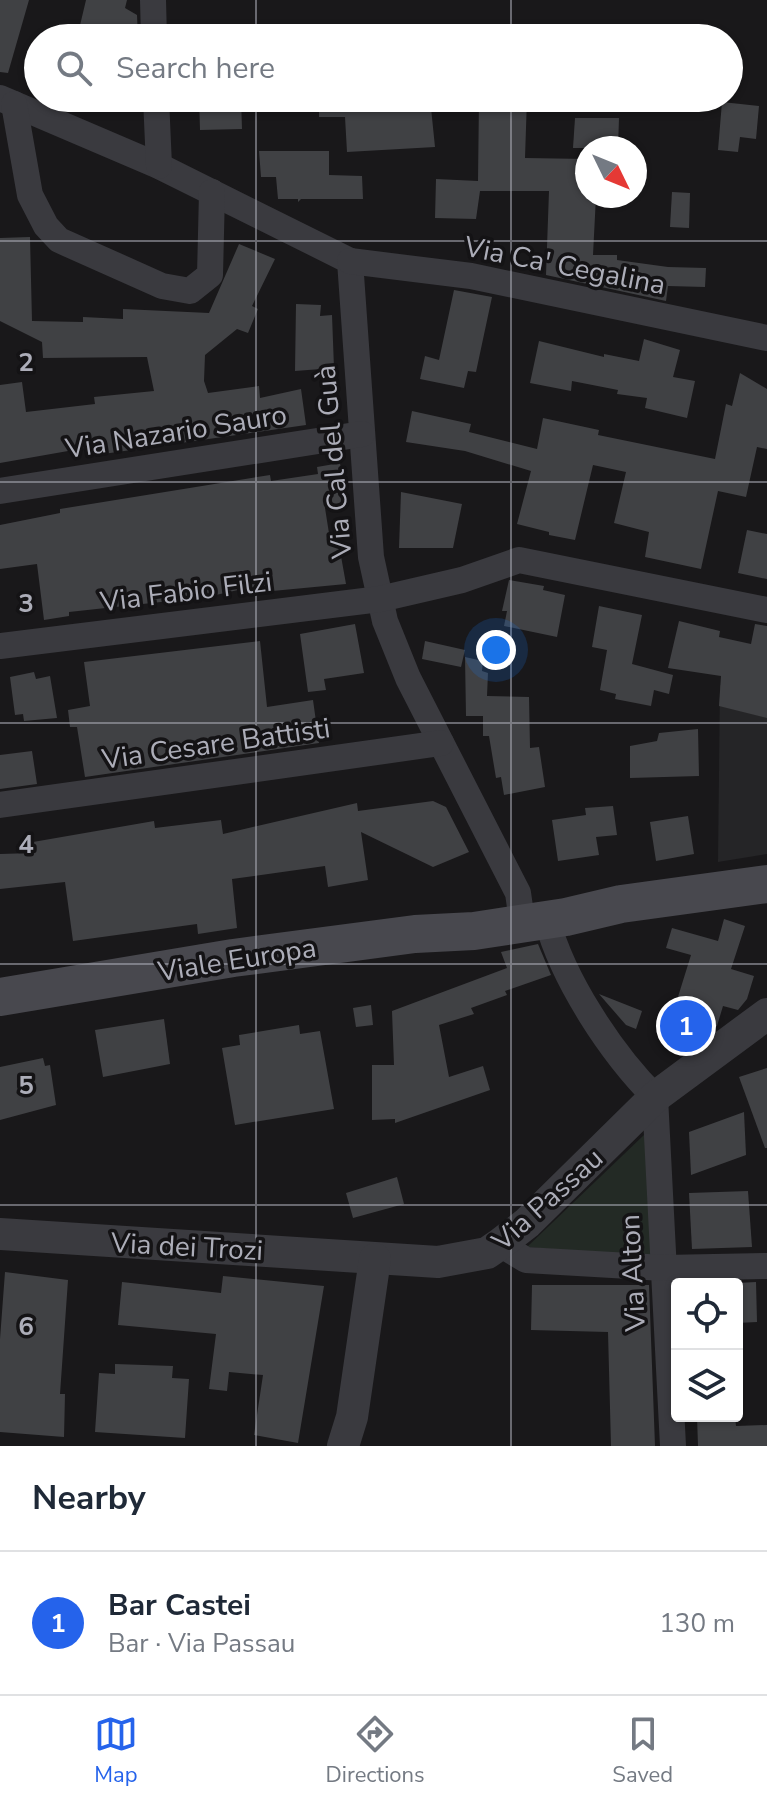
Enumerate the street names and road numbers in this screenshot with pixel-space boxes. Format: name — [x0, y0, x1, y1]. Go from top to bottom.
street label: Via Ca' Cegalina — [460, 228, 669, 304]
street label: Via Cal del Guà — [307, 364, 361, 561]
street label: Via Nazario Sauro — [62, 396, 290, 468]
street label: Via Fabio Filzi — [97, 563, 274, 621]
street label: Via Cesare Battisti — [99, 709, 333, 779]
street label: Viale Europa — [154, 929, 319, 991]
street label: Via Passau — [483, 1140, 611, 1260]
street label: Via Alton — [611, 1213, 655, 1334]
street label: Via dei Trozi — [109, 1224, 264, 1270]

